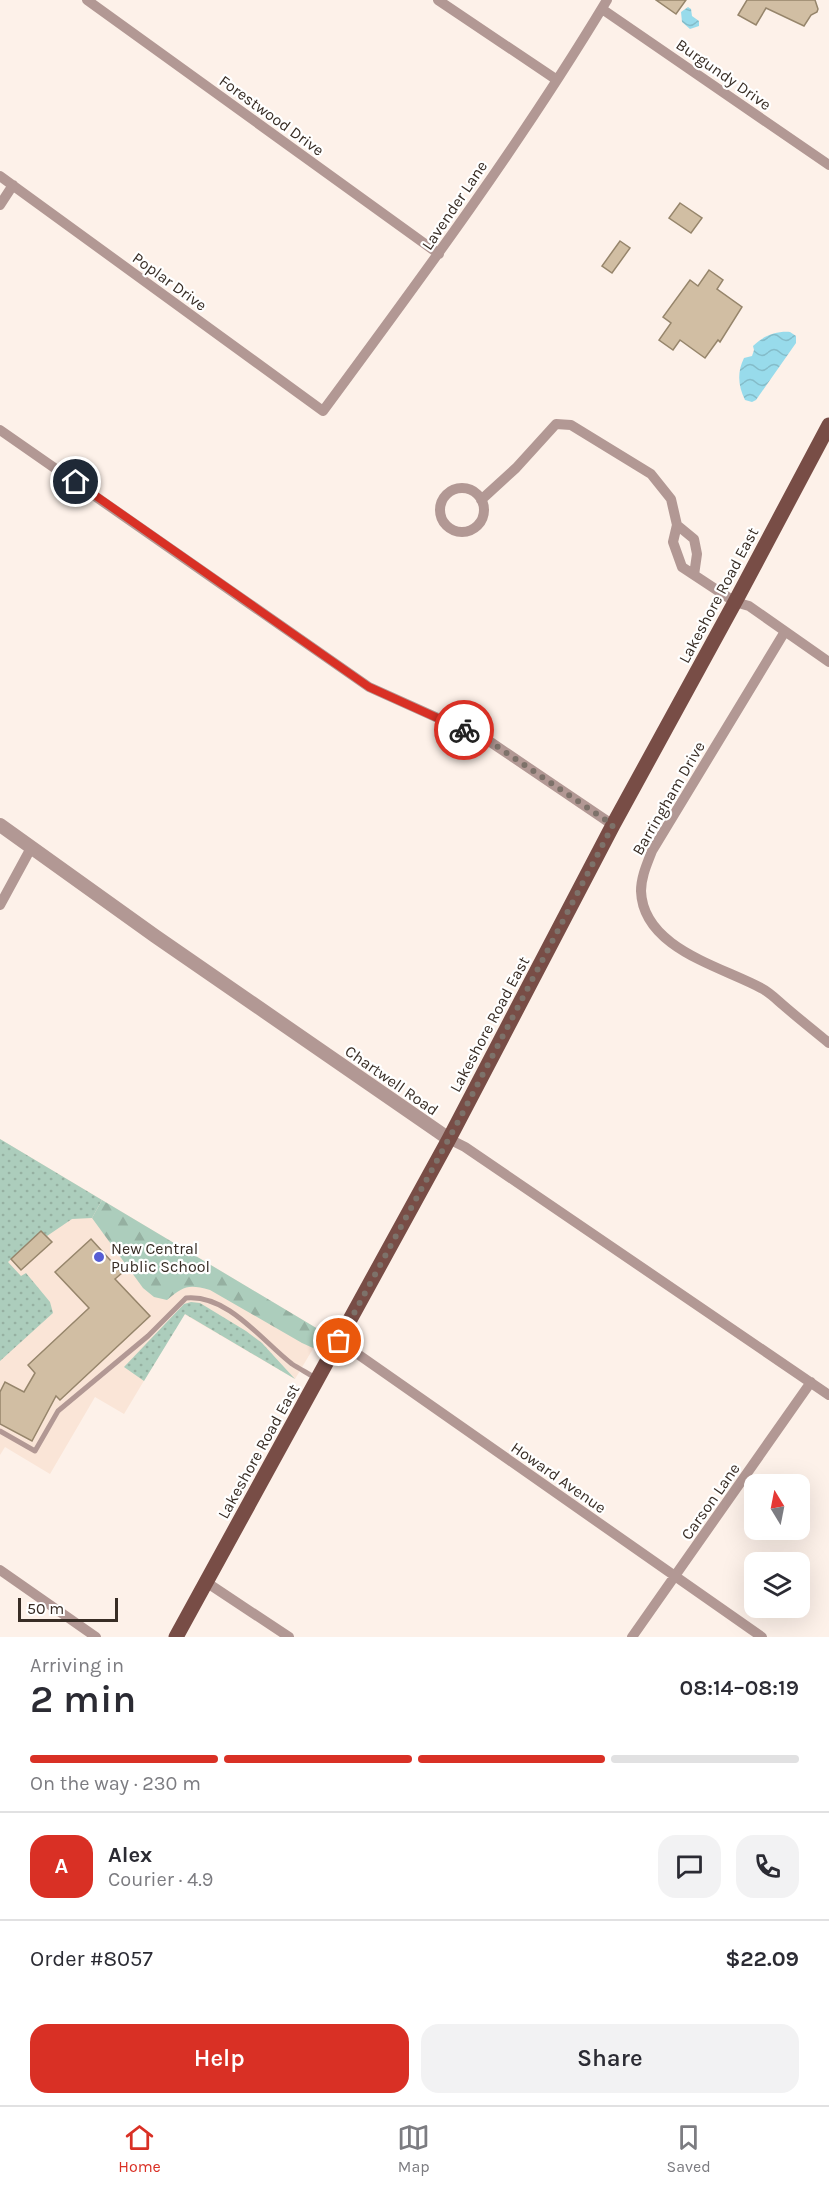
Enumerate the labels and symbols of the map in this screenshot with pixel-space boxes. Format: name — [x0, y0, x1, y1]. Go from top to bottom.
street label: Burgundy Drive — [673, 35, 775, 114]
street label: Forestwood Drive — [216, 71, 328, 160]
street label: Lavender Lane — [418, 157, 491, 254]
street label: Poplar Drive — [129, 248, 211, 315]
pin — [50, 456, 101, 507]
street label: Lakeshore Road East — [675, 524, 762, 666]
courier — [434, 700, 494, 760]
street label: Barringham Drive — [628, 738, 709, 859]
street label: Lakeshore Road East — [446, 953, 533, 1095]
street label: Chartwell Road — [341, 1041, 442, 1120]
place label: New Central Public School — [111, 1239, 210, 1276]
marker: New Central Public School — [92, 1250, 106, 1264]
pin — [313, 1315, 364, 1366]
street label: Lakeshore Road East — [214, 1381, 303, 1522]
street label: Howard Avenue — [508, 1438, 610, 1517]
street label: Carson Lane — [677, 1459, 744, 1543]
north arrow — [744, 1474, 810, 1540]
scale bar — [18, 1595, 118, 1622]

